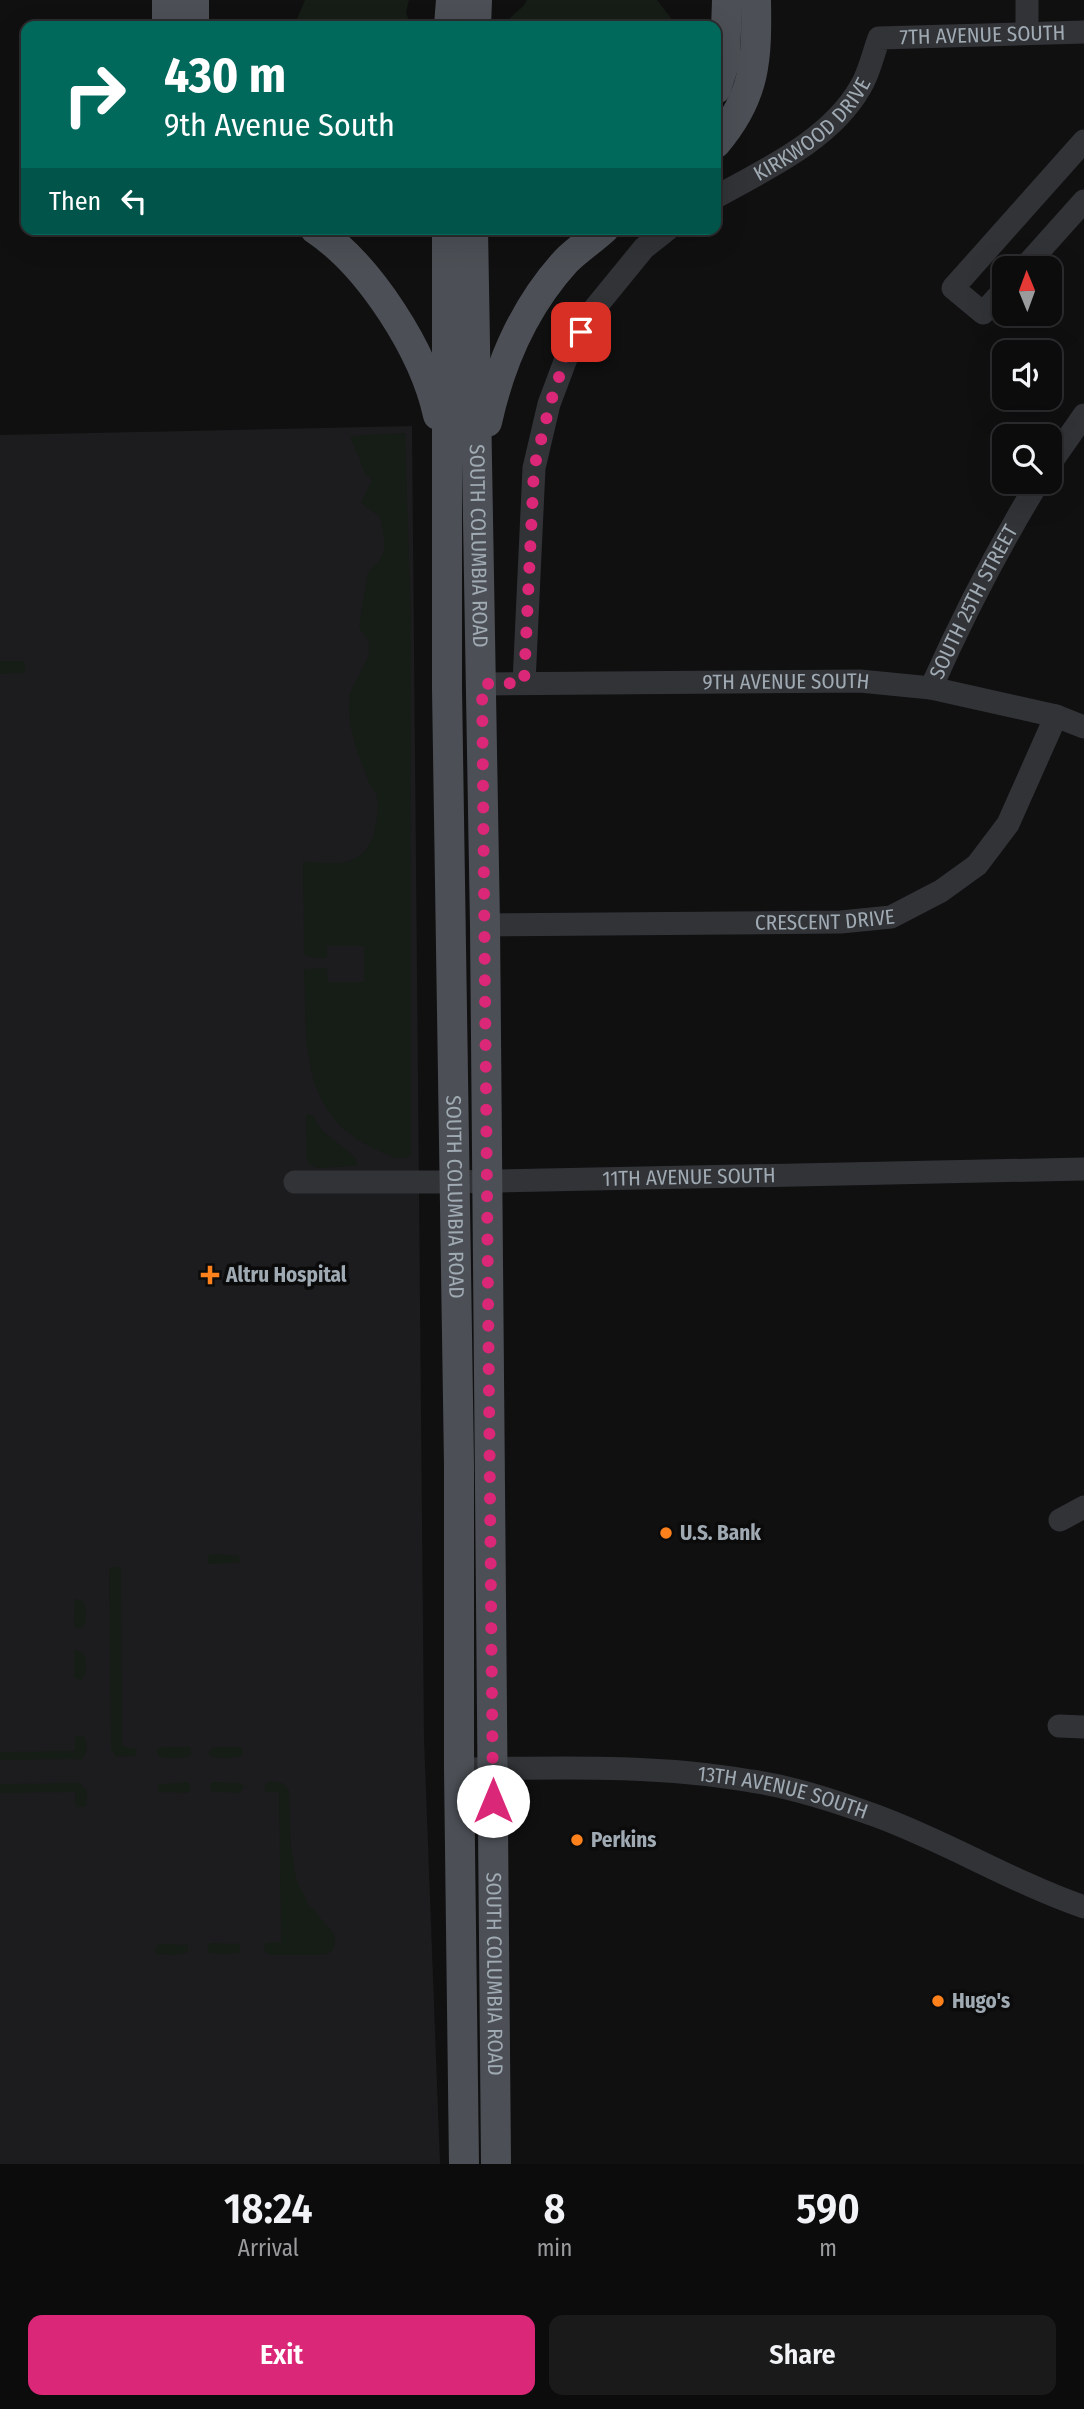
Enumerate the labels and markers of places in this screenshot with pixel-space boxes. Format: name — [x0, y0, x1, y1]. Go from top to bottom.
pin — [551, 302, 611, 362]
place label: Altru Hospital — [225, 1262, 347, 1288]
marker: Altru Hospital — [200, 1265, 220, 1285]
place label: U.S. Bank — [680, 1520, 761, 1546]
marker: U.S. Bank — [658, 1525, 674, 1541]
place label: Perkins — [591, 1827, 656, 1853]
marker: Perkins — [569, 1832, 585, 1848]
place label: Hugo's — [952, 1988, 1010, 2014]
marker: Hugo's — [930, 1993, 946, 2009]

